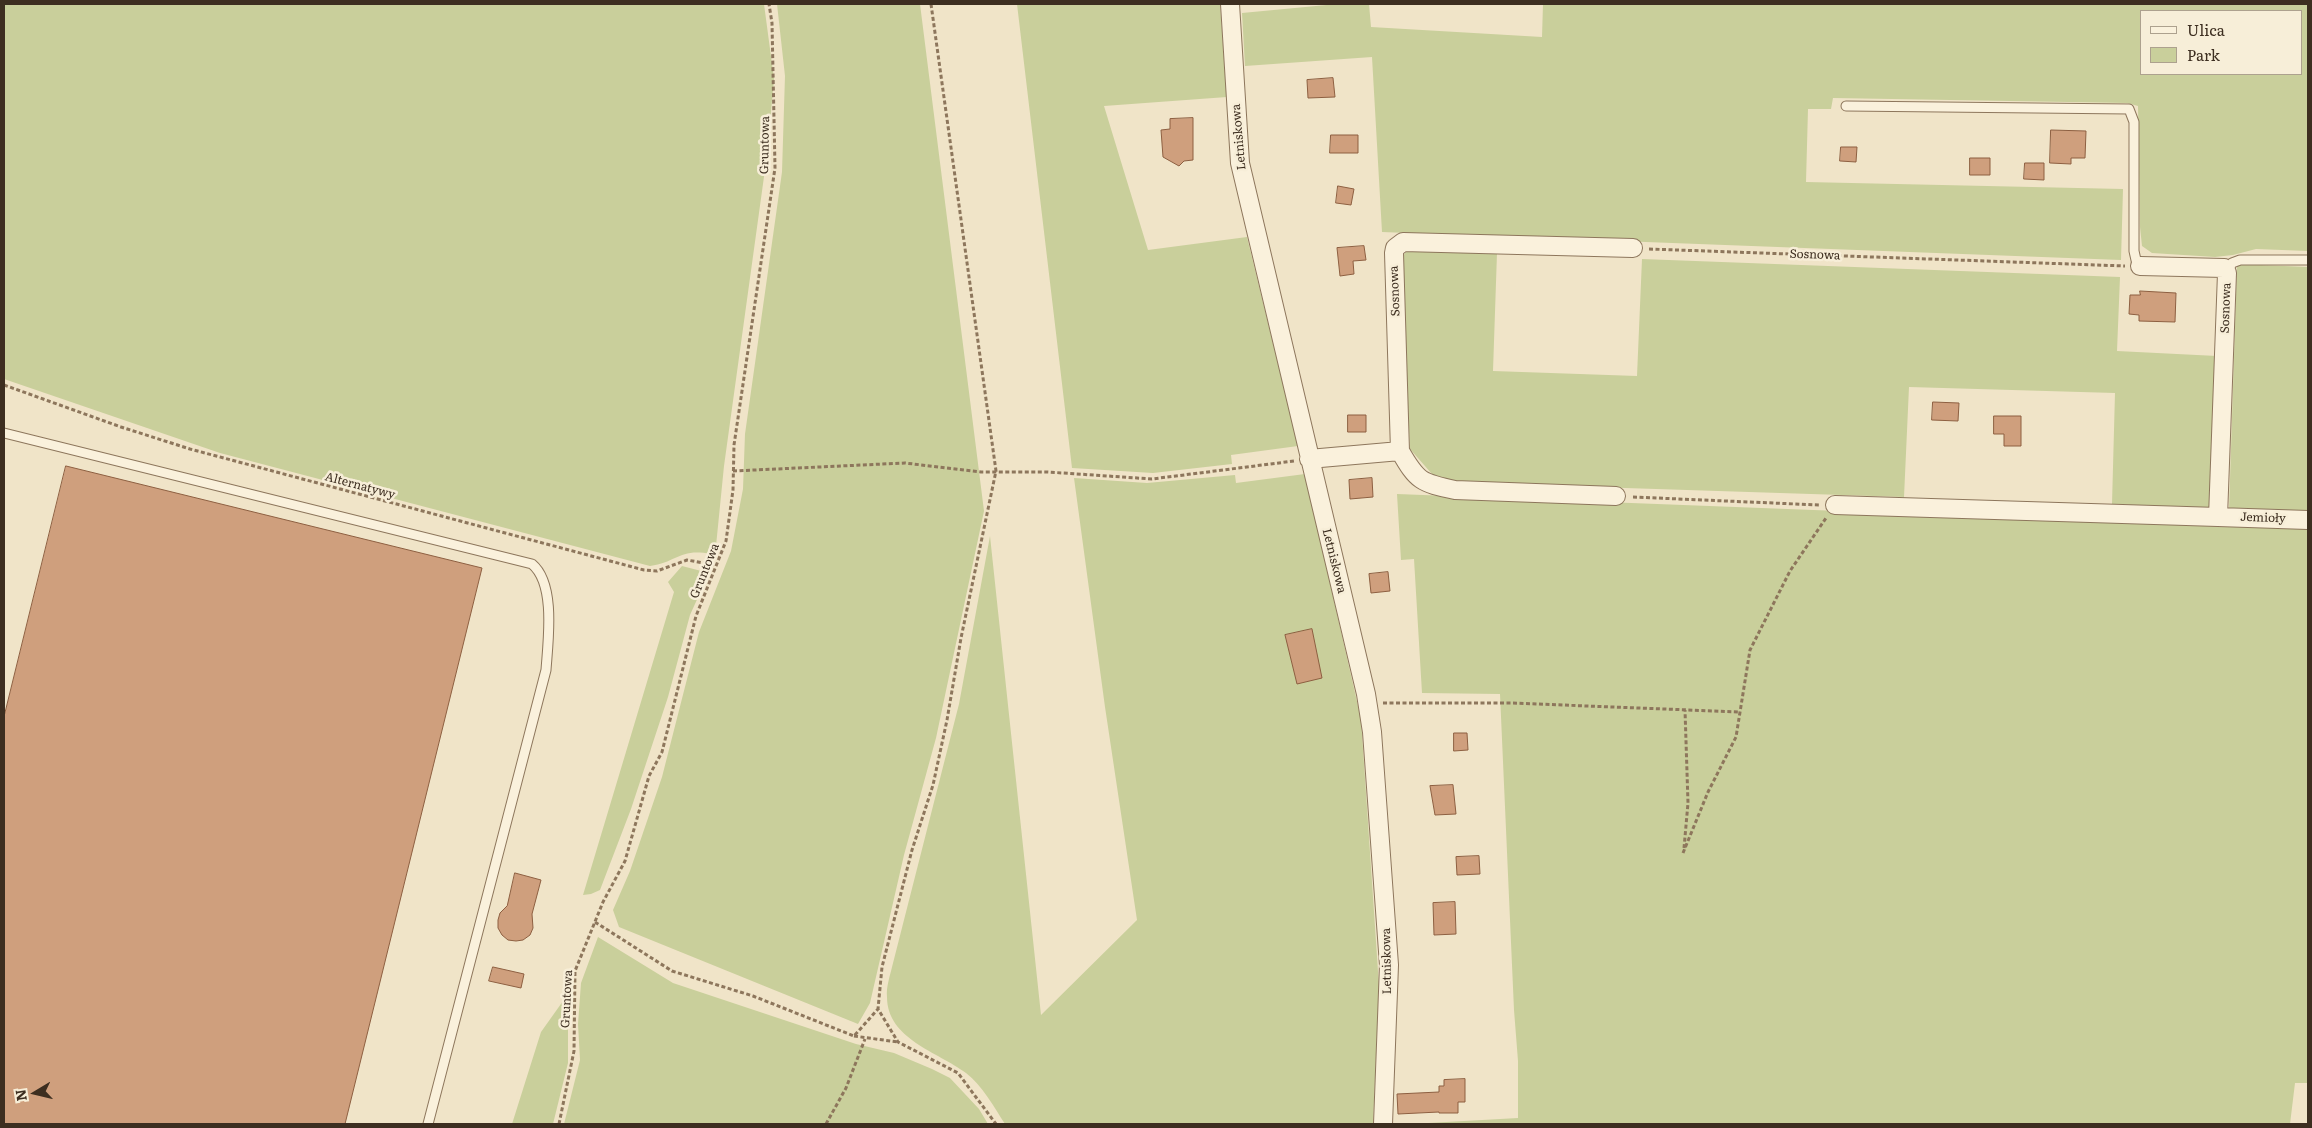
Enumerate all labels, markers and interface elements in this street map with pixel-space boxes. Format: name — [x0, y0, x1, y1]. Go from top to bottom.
legend — [2140, 10, 2302, 75]
text: Ulica — [2187, 18, 2225, 41]
text: Park — [2187, 43, 2220, 66]
street label: Letniskowa — [1229, 103, 1249, 171]
street label: Gruntowa — [757, 116, 773, 174]
street label: Sosnowa — [1789, 247, 1841, 263]
street label: Sosnowa — [1387, 265, 1403, 317]
street label: Sosnowa — [2218, 282, 2234, 334]
street label: Alternatywy — [323, 470, 397, 502]
street label: Jemioły — [2240, 510, 2286, 526]
street label: Letniskowa — [1319, 527, 1349, 595]
street label: Gruntowa — [687, 541, 723, 601]
street label: Letniskowa — [1379, 928, 1395, 994]
street label: Gruntowa — [558, 970, 576, 1028]
north arrow — [10, 1068, 60, 1118]
text: N — [9, 1088, 31, 1103]

